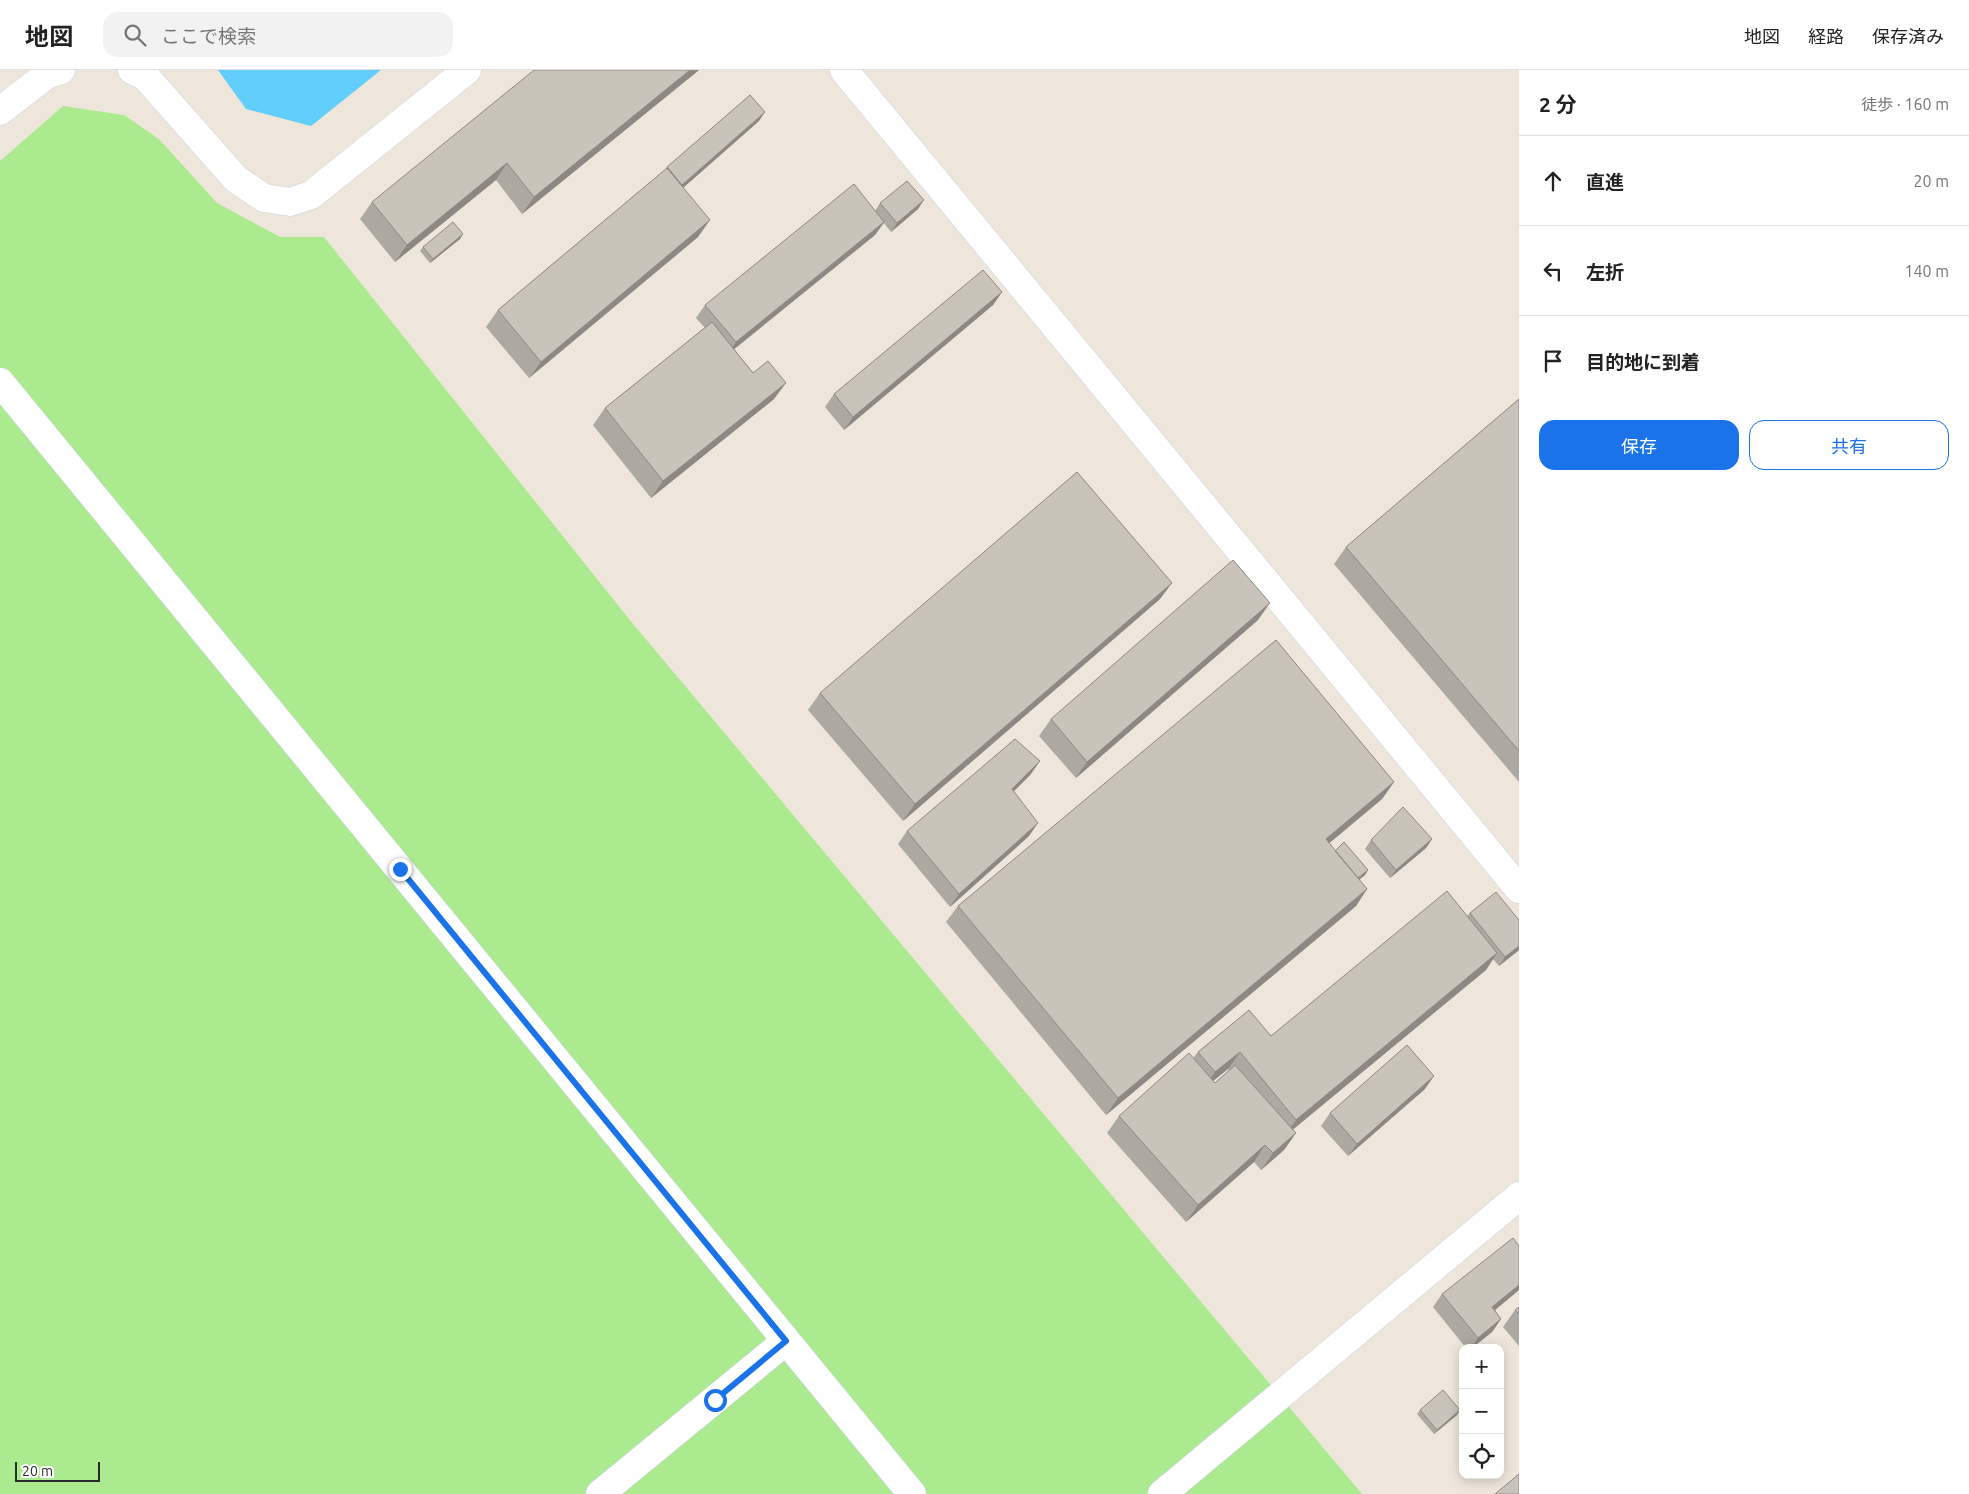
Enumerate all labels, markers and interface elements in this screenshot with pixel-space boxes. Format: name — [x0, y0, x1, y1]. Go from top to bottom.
search box — [103, 12, 453, 57]
icon: search — [121, 21, 149, 49]
text: 地図 — [25, 23, 73, 50]
text: ここで検索 — [161, 25, 256, 47]
text: 地図 — [1744, 26, 1780, 46]
text: 経路 — [1808, 26, 1844, 46]
text: 保存済み — [1872, 26, 1944, 46]
text: 2 分 — [1539, 92, 1577, 116]
text: 徒歩 · 160 m — [1861, 95, 1949, 113]
icon: ahead — [1539, 167, 1567, 195]
text: 直進 — [1586, 171, 1624, 193]
text: 20 m — [1913, 172, 1949, 190]
icon: left — [1539, 257, 1567, 285]
text: 左折 — [1586, 261, 1624, 283]
text: 140 m — [1904, 262, 1949, 280]
icon: arrive — [1539, 347, 1567, 375]
text: 目的地に到着 — [1586, 351, 1700, 373]
button: 保存 — [1539, 420, 1739, 470]
button: 共有 — [1749, 420, 1949, 470]
route end — [389, 858, 412, 881]
map controls — [1459, 1344, 1504, 1479]
button: + — [1459, 1344, 1504, 1389]
route start — [704, 1389, 727, 1412]
button: − — [1459, 1389, 1504, 1434]
button: locate — [1459, 1434, 1504, 1479]
scale bar — [15, 1459, 100, 1482]
text: 20 m — [22, 1463, 53, 1479]

